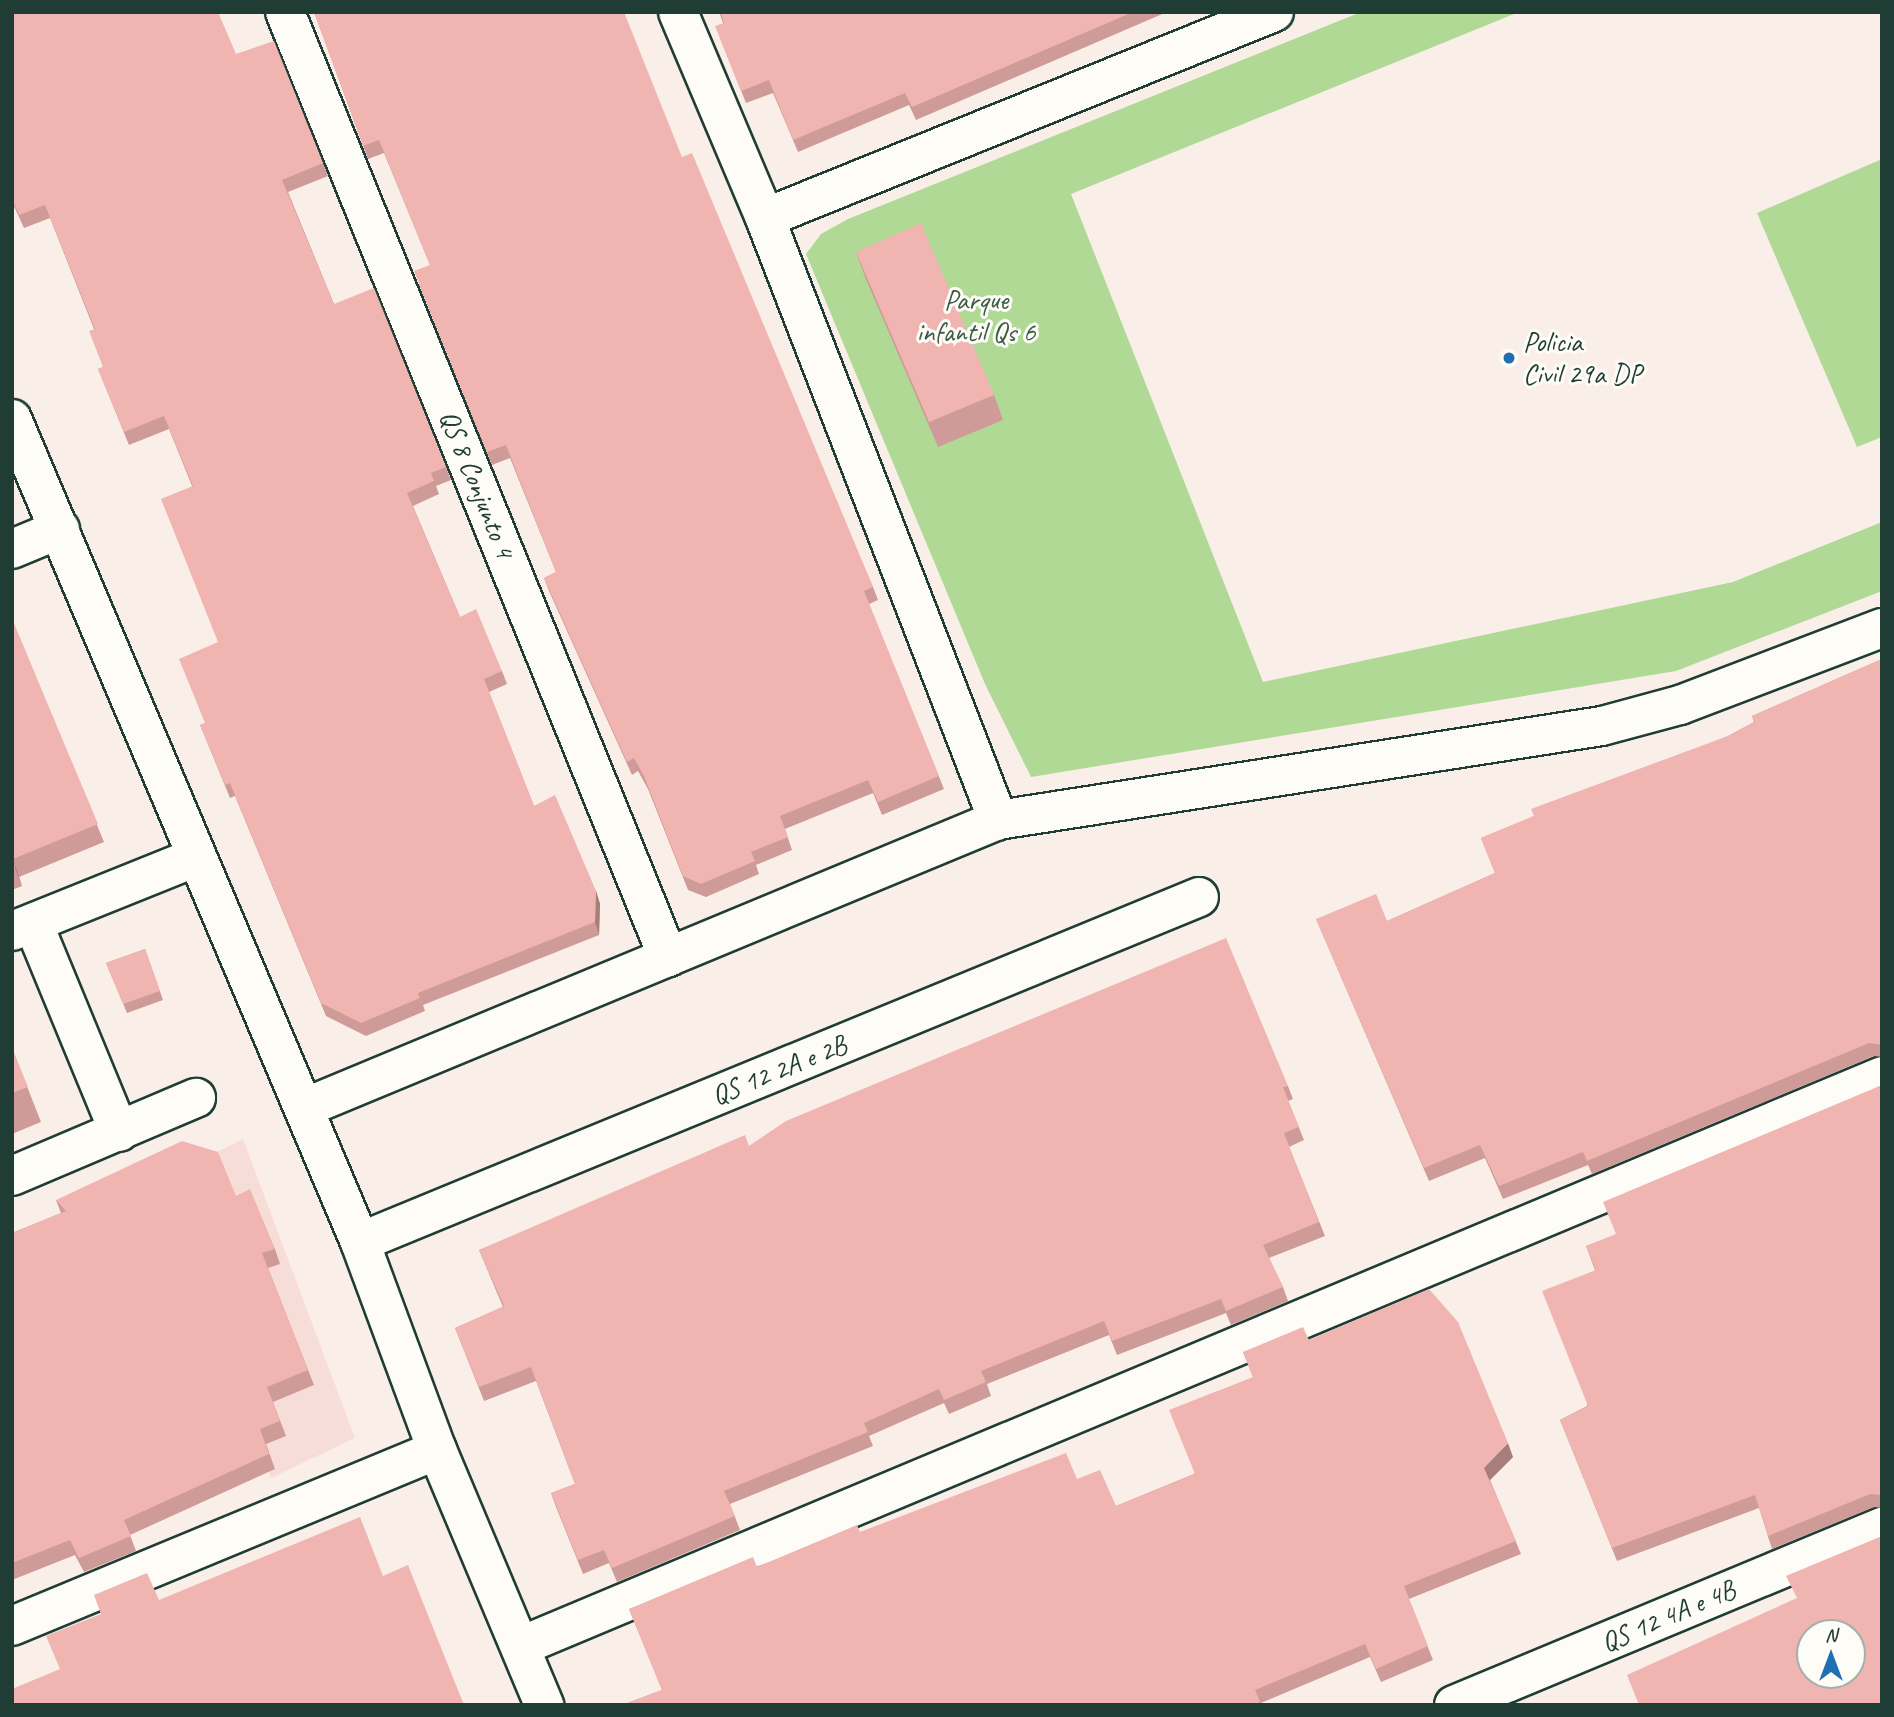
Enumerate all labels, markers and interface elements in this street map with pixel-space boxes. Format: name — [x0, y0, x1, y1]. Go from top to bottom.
park label: Parque infantil Qs 6 — [917, 283, 1035, 349]
place label: Policia Civil 29a DP — [1523, 325, 1641, 391]
marker: Policia Civil 29a DP — [1501, 350, 1517, 366]
street label: QS 8 Conjunto 4 — [432, 405, 522, 563]
street label: QS 12 2A e 2B — [707, 1028, 851, 1112]
street label: QS 12 4A e 4B — [1596, 1573, 1740, 1659]
north arrow — [1796, 1619, 1866, 1689]
text: N — [1825, 1623, 1837, 1647]

